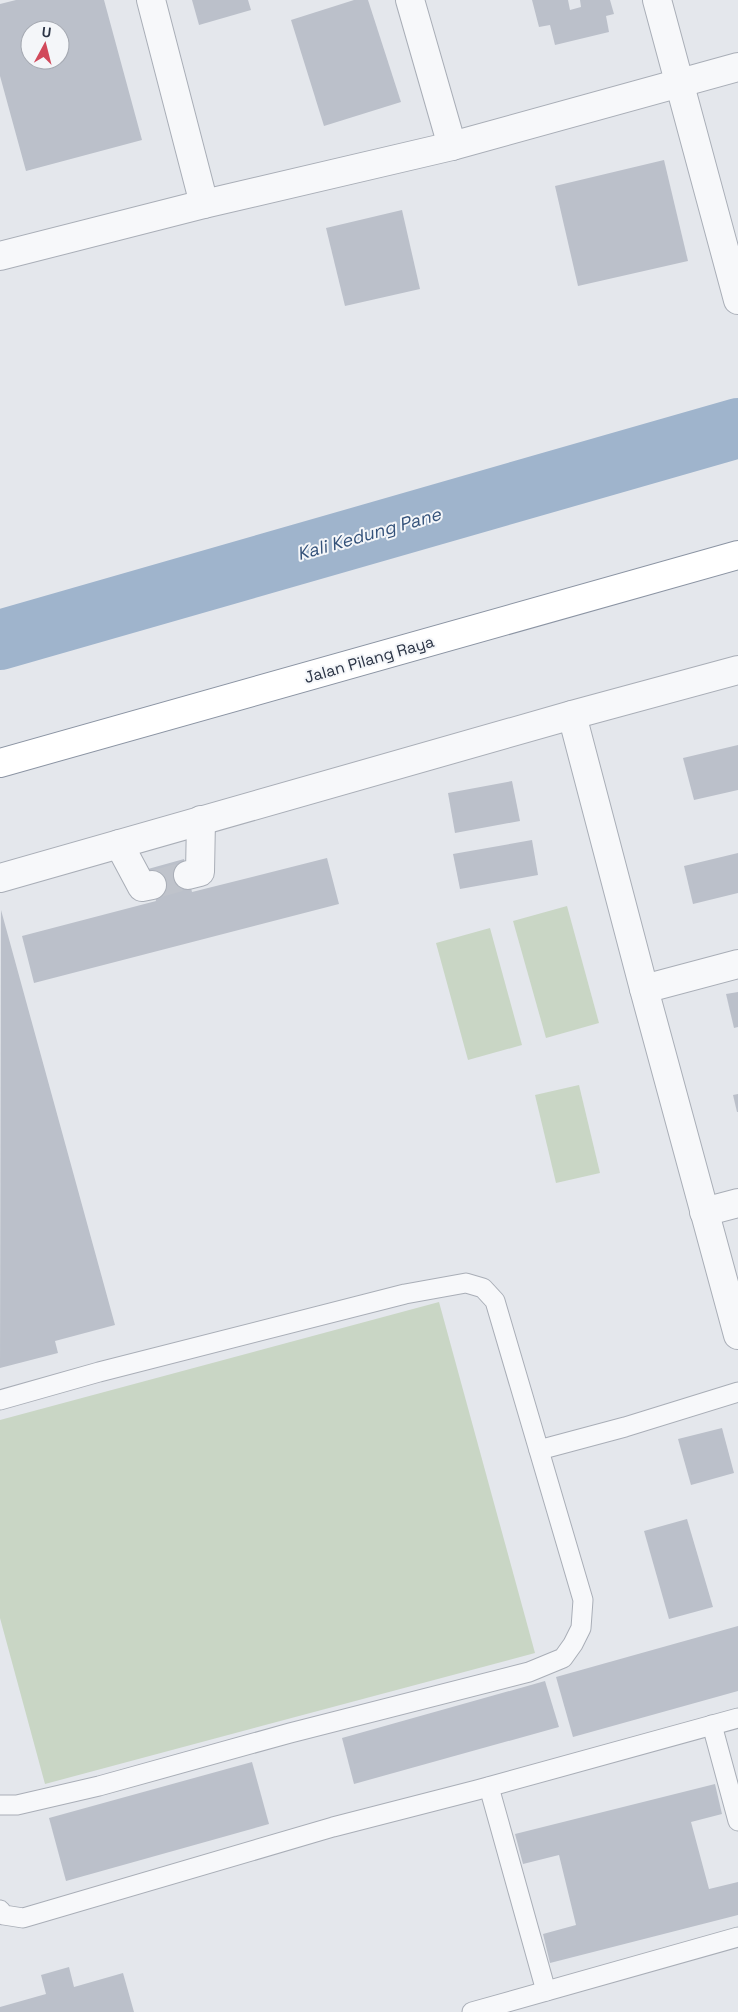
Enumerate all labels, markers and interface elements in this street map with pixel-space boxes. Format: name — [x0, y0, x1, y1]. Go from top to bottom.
north arrow — [20, 20, 70, 70]
text: U — [41, 23, 52, 42]
water label: Kali Kedung Pane — [294, 502, 445, 565]
street label: Jalan Pilang Raya — [302, 631, 437, 688]

